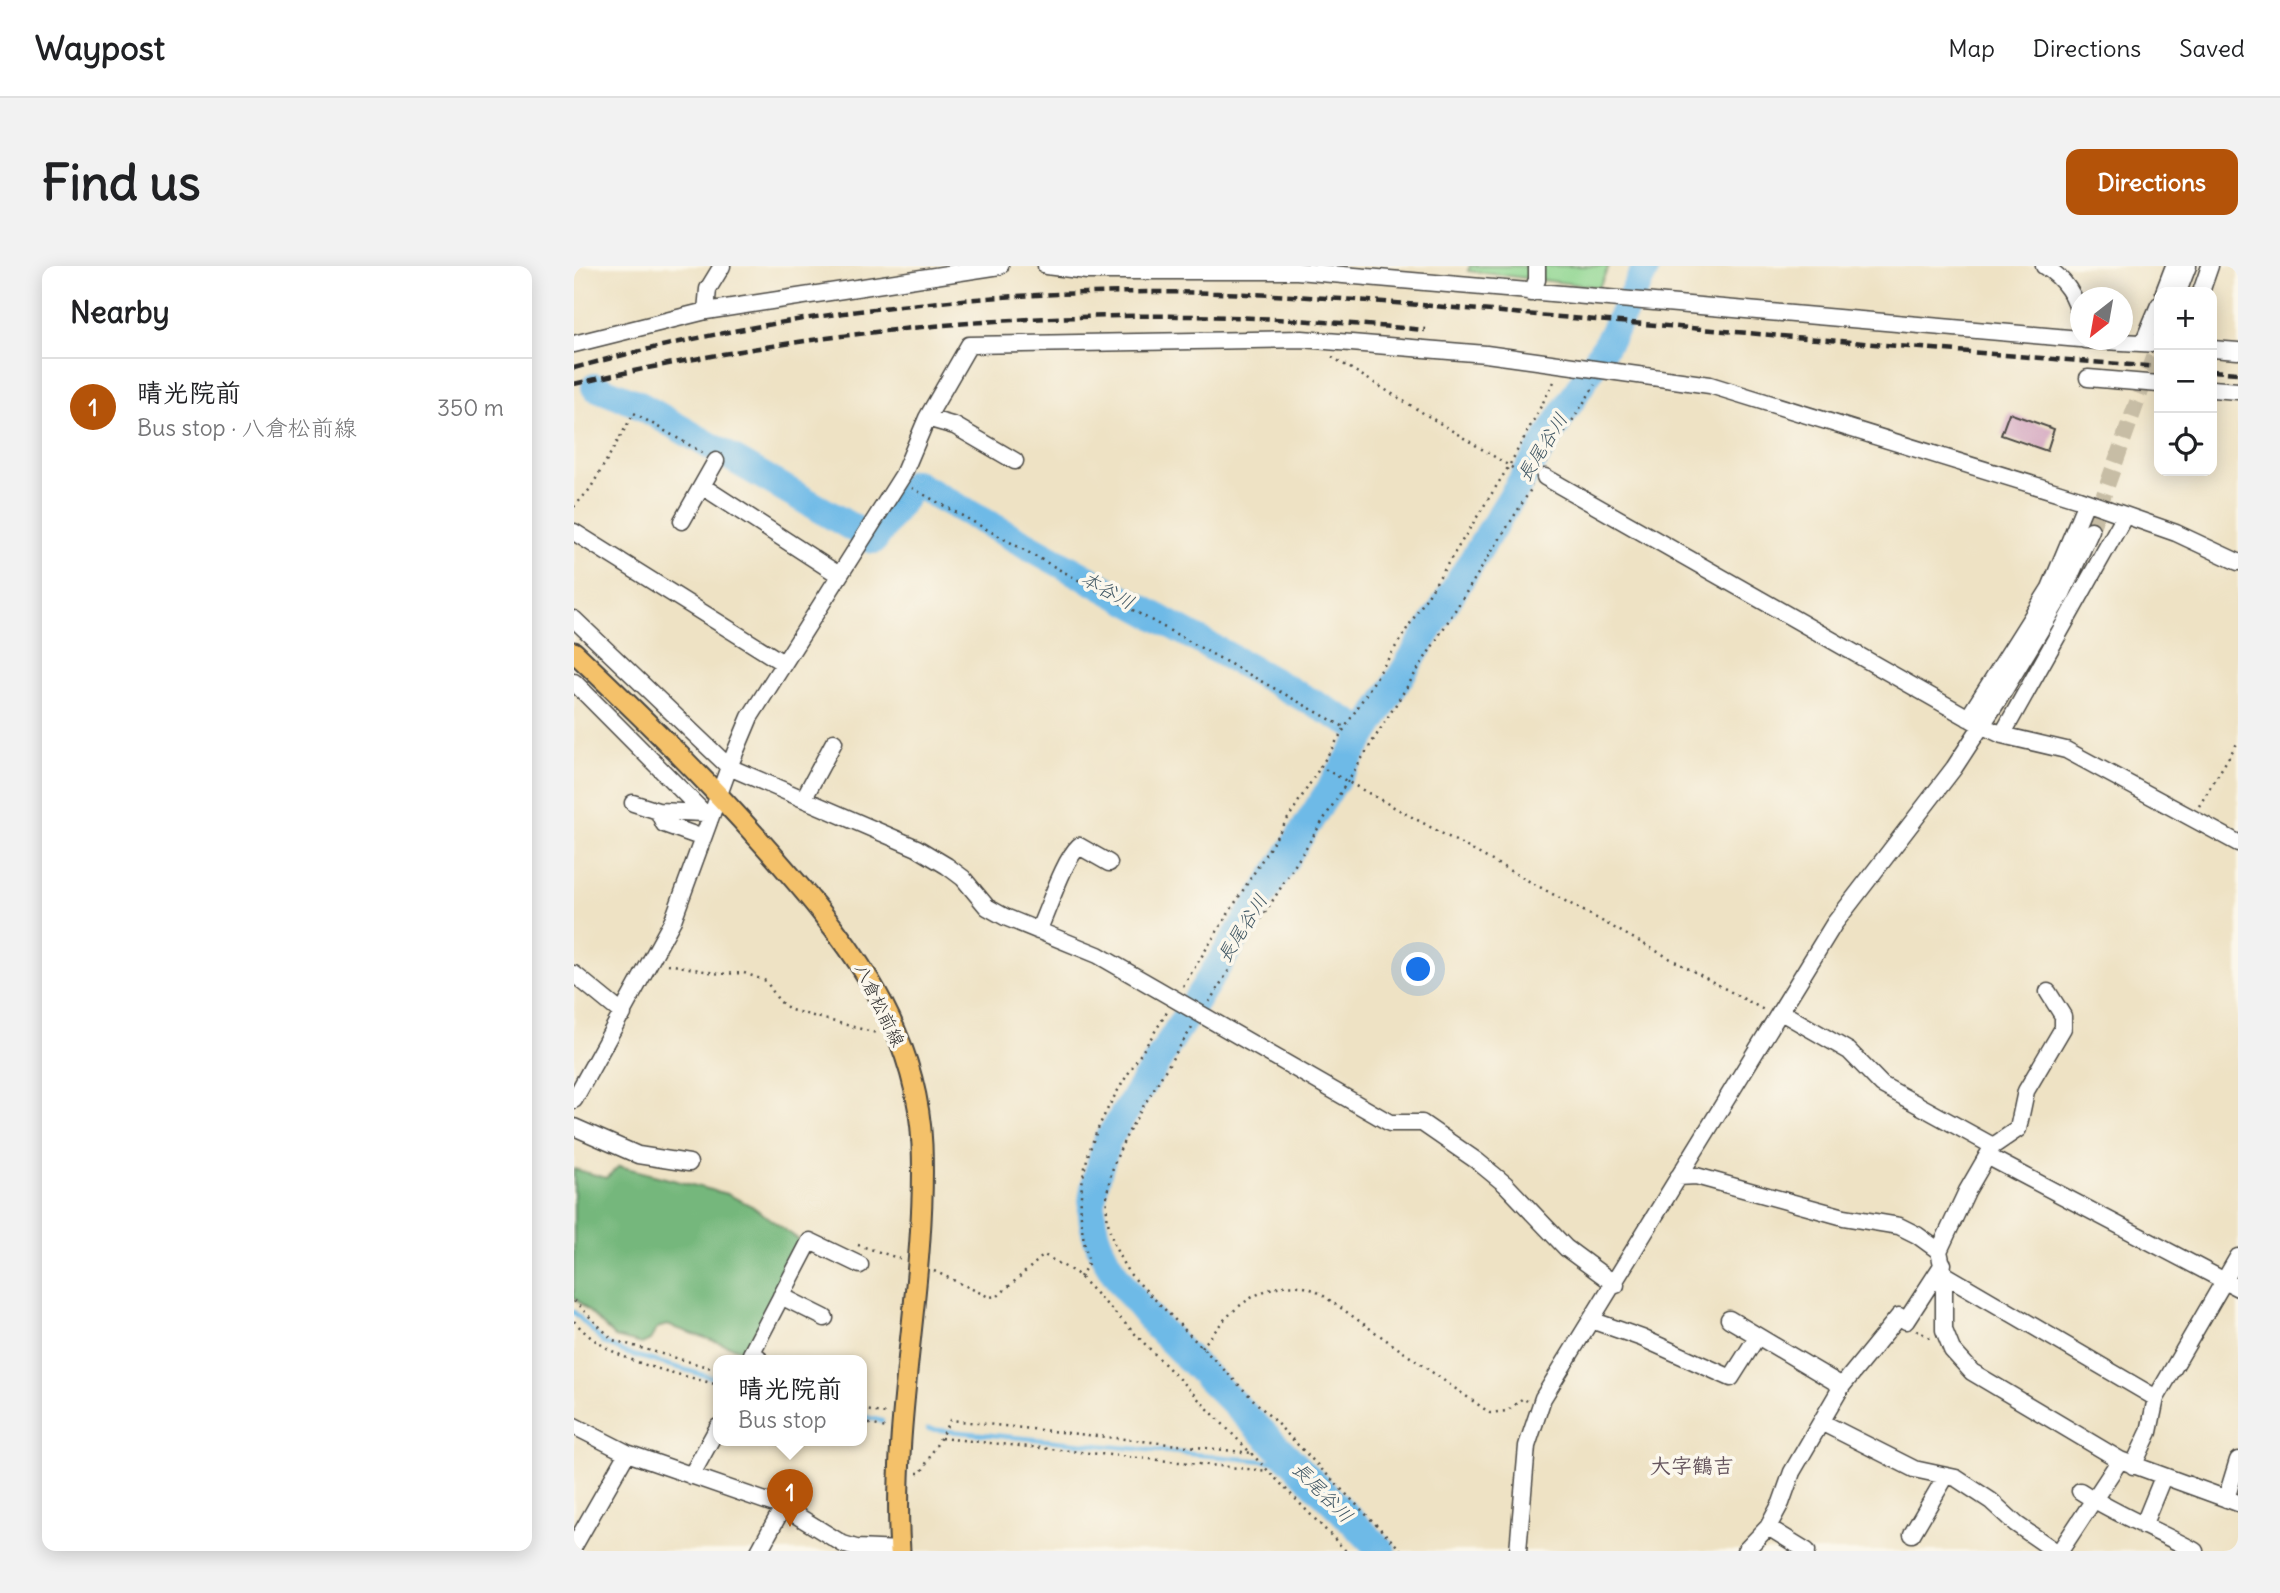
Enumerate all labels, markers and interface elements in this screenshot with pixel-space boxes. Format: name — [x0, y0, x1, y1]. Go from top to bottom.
text: Waypost — [35, 27, 165, 69]
text: Map — [1948, 33, 1995, 63]
text: Directions — [2033, 33, 2141, 63]
text: Saved — [2179, 33, 2245, 63]
button: Directions — [2066, 149, 2238, 215]
text: Find us — [42, 152, 200, 213]
north arrow — [2070, 287, 2133, 350]
map controls — [2154, 287, 2217, 476]
button: + — [2154, 287, 2217, 350]
text: Nearby — [70, 293, 170, 331]
button: − — [2154, 350, 2217, 413]
text: 晴光院前 — [137, 376, 241, 409]
text: 1 — [88, 393, 98, 422]
text: 350 m — [437, 393, 504, 422]
water label: 長尾谷川 — [1512, 408, 1572, 486]
text: Bus stop · 八倉松前線 — [137, 413, 357, 442]
button: locate — [2154, 413, 2217, 476]
water label: 本谷川 — [1077, 566, 1139, 614]
water label: 長尾谷川 — [1212, 889, 1272, 967]
your location — [1401, 952, 1435, 986]
street label: 八倉松前線 — [850, 960, 910, 1050]
popup — [713, 1355, 867, 1446]
text: 晴光院前 — [738, 1372, 842, 1405]
text: Bus stop — [738, 1405, 827, 1434]
district label: 大字鶴吉 — [1650, 1452, 1734, 1479]
water label: 長尾谷川 — [1288, 1457, 1358, 1527]
pin: 1 — [767, 1469, 813, 1527]

